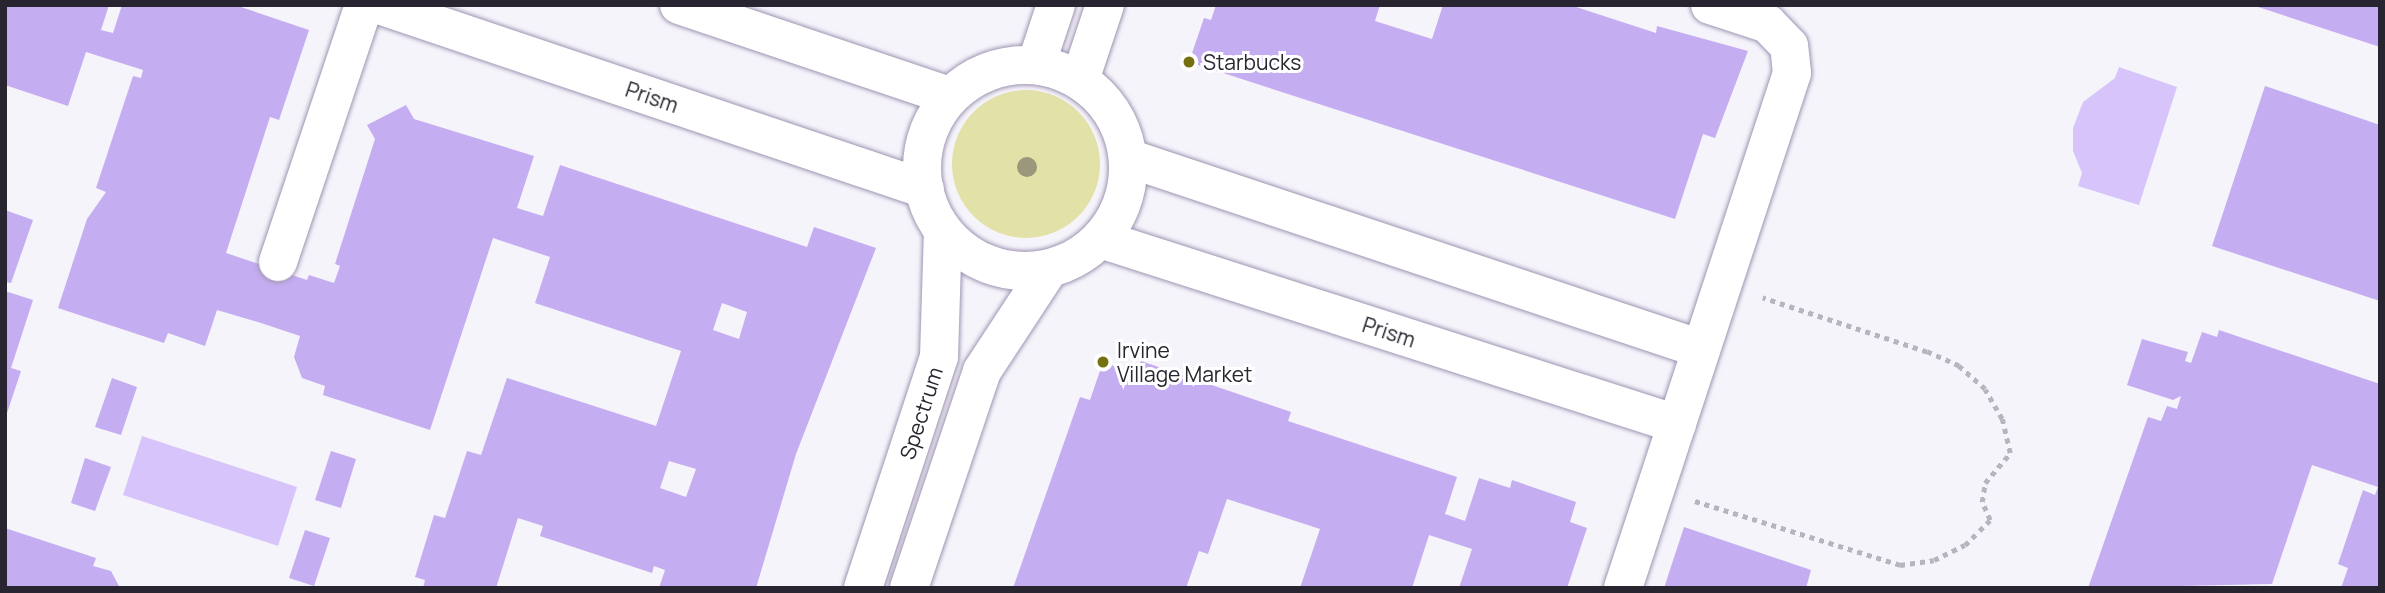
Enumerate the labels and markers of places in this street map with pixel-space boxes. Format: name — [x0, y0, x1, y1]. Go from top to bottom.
place label: Starbucks — [1203, 49, 1301, 75]
marker: Starbucks — [1181, 54, 1197, 70]
place label: Irvine Village Market — [1117, 337, 1252, 387]
marker: Irvine Village Market — [1095, 354, 1111, 370]

